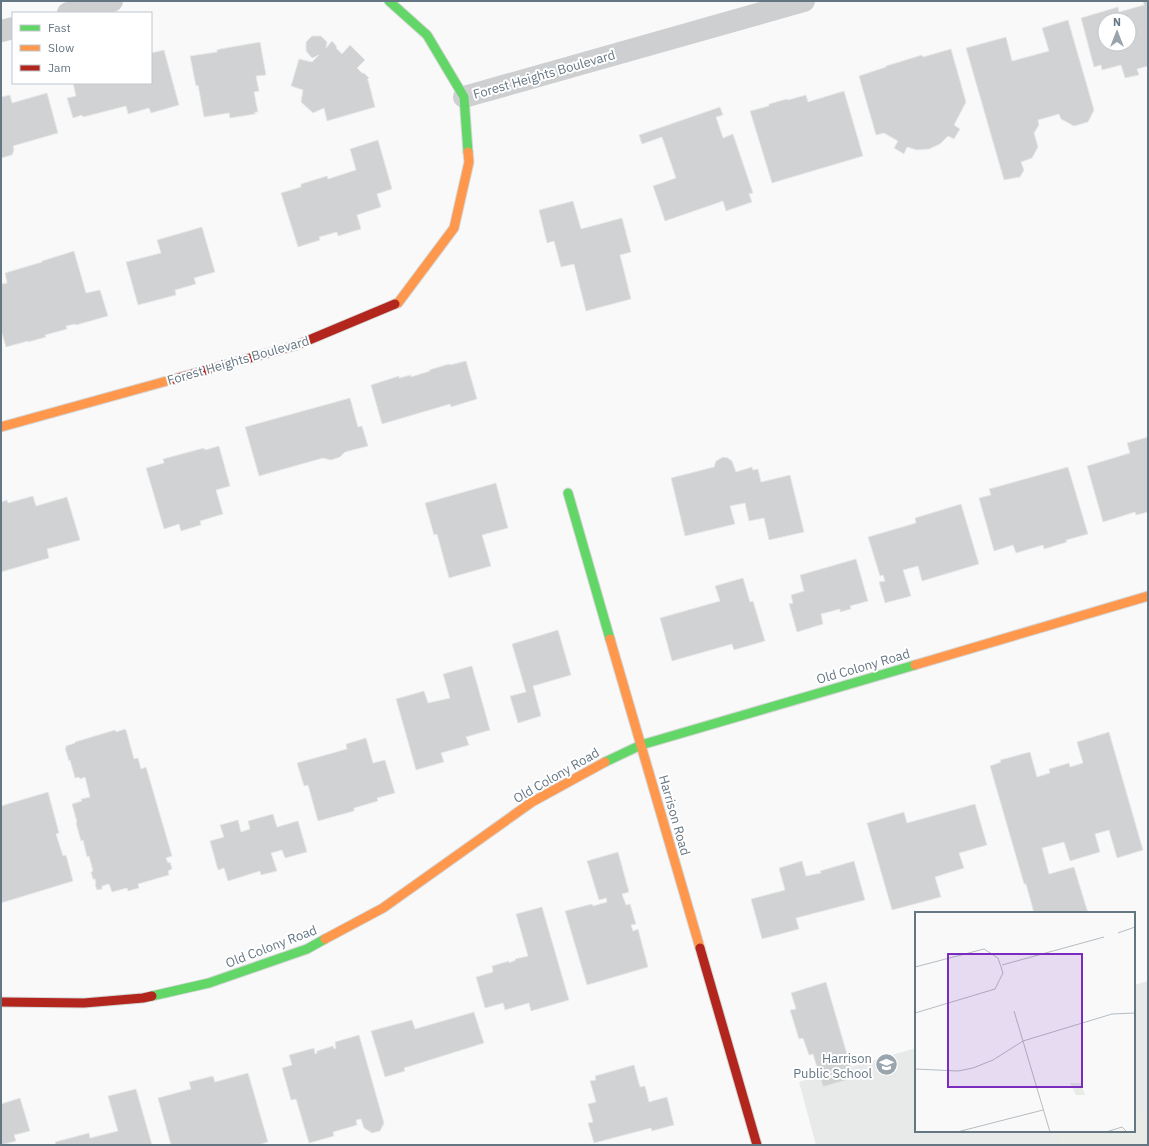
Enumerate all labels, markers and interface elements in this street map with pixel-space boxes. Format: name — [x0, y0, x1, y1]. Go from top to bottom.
legend — [12, 12, 152, 84]
north arrow — [1097, 12, 1137, 52]
text: N — [1113, 15, 1121, 29]
text: Fast — [48, 20, 71, 35]
text: Slow — [48, 40, 74, 55]
street label: Forest Heights Boulevard — [471, 46, 617, 103]
text: Jam — [48, 60, 71, 75]
street label: Forest Heights Boulevard — [165, 332, 311, 389]
street label: Old Colony Road — [815, 645, 912, 688]
street label: Old Colony Road — [510, 744, 602, 807]
street label: Harrison Road — [655, 773, 694, 857]
inset map — [915, 912, 1135, 1132]
street label: Old Colony Road — [223, 921, 319, 972]
place label: Harrison Public School — [793, 1050, 872, 1082]
school or university icon: Harrison Public School — [874, 1052, 900, 1078]

